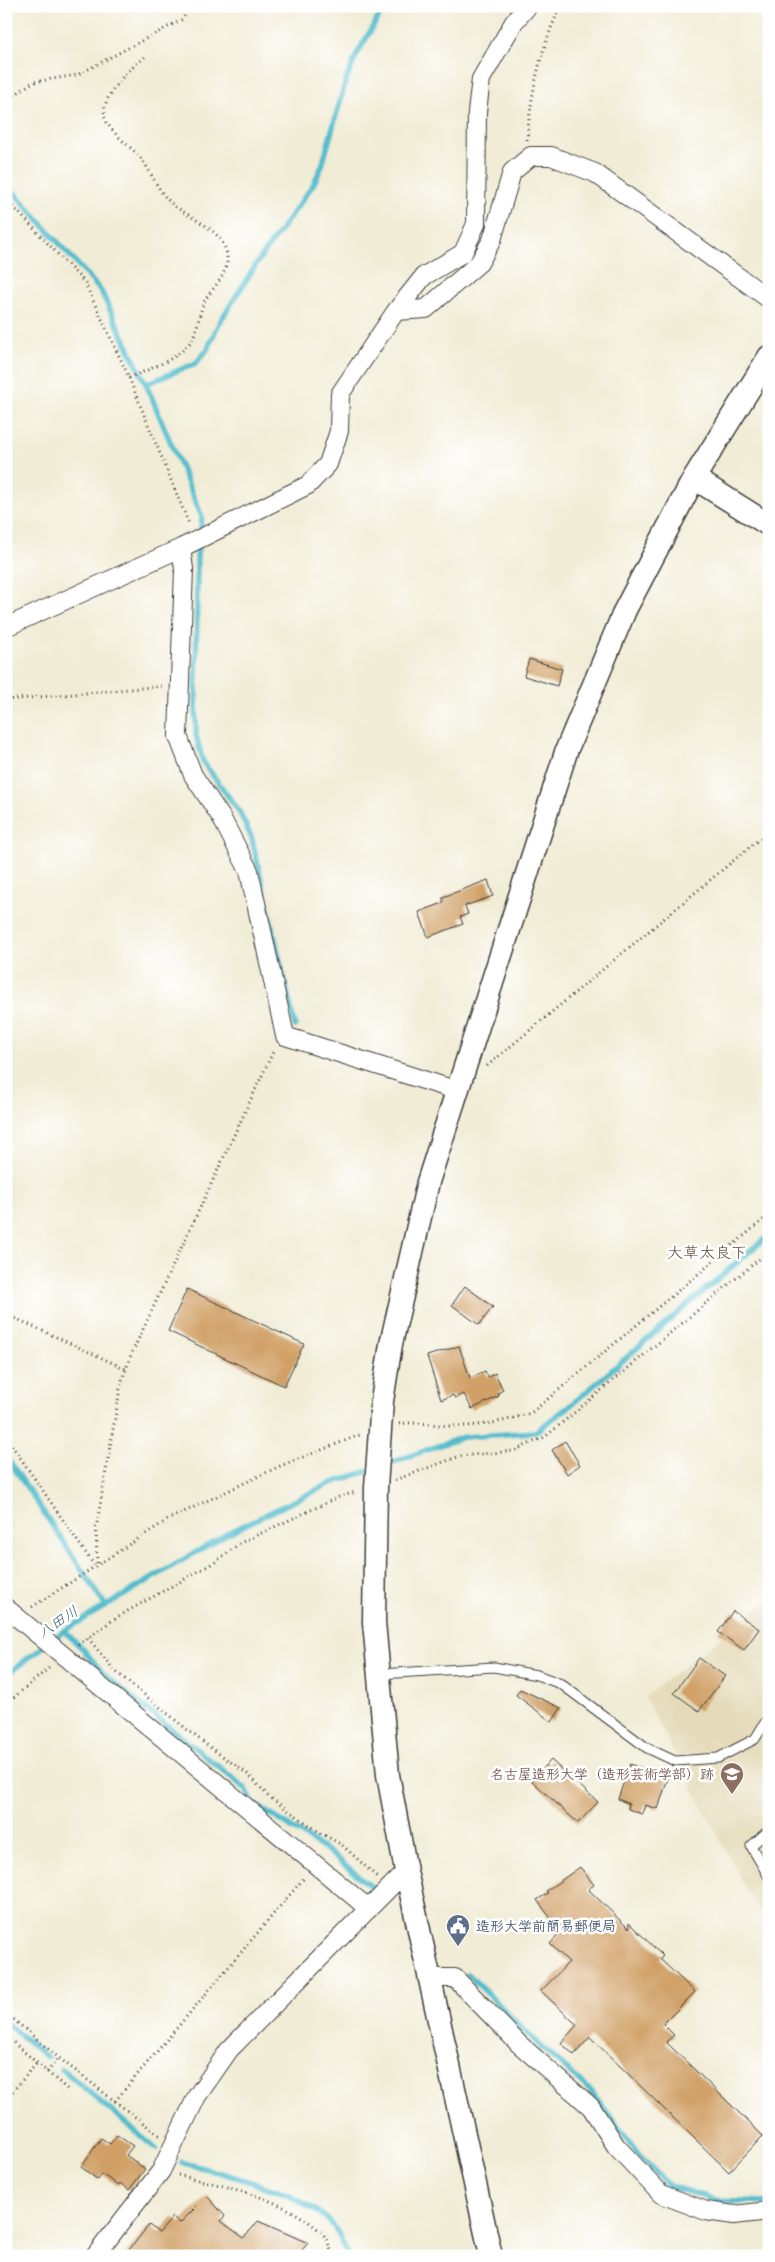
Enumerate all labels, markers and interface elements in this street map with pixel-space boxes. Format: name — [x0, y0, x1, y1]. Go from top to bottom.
district label: 大草太良下 — [667, 1242, 747, 1262]
water label: 八田川 — [34, 1601, 82, 1642]
school or university icon: 名古屋造形大学（造形芸術学部）跡 — [719, 1761, 745, 1795]
place label: 名古屋造形大学（造形芸術学部）跡 — [490, 1765, 714, 1783]
public building icon: 造形大学前簡易郵便局 — [445, 1913, 471, 1947]
place label: 造形大学前簡易郵便局 — [476, 1917, 616, 1935]

